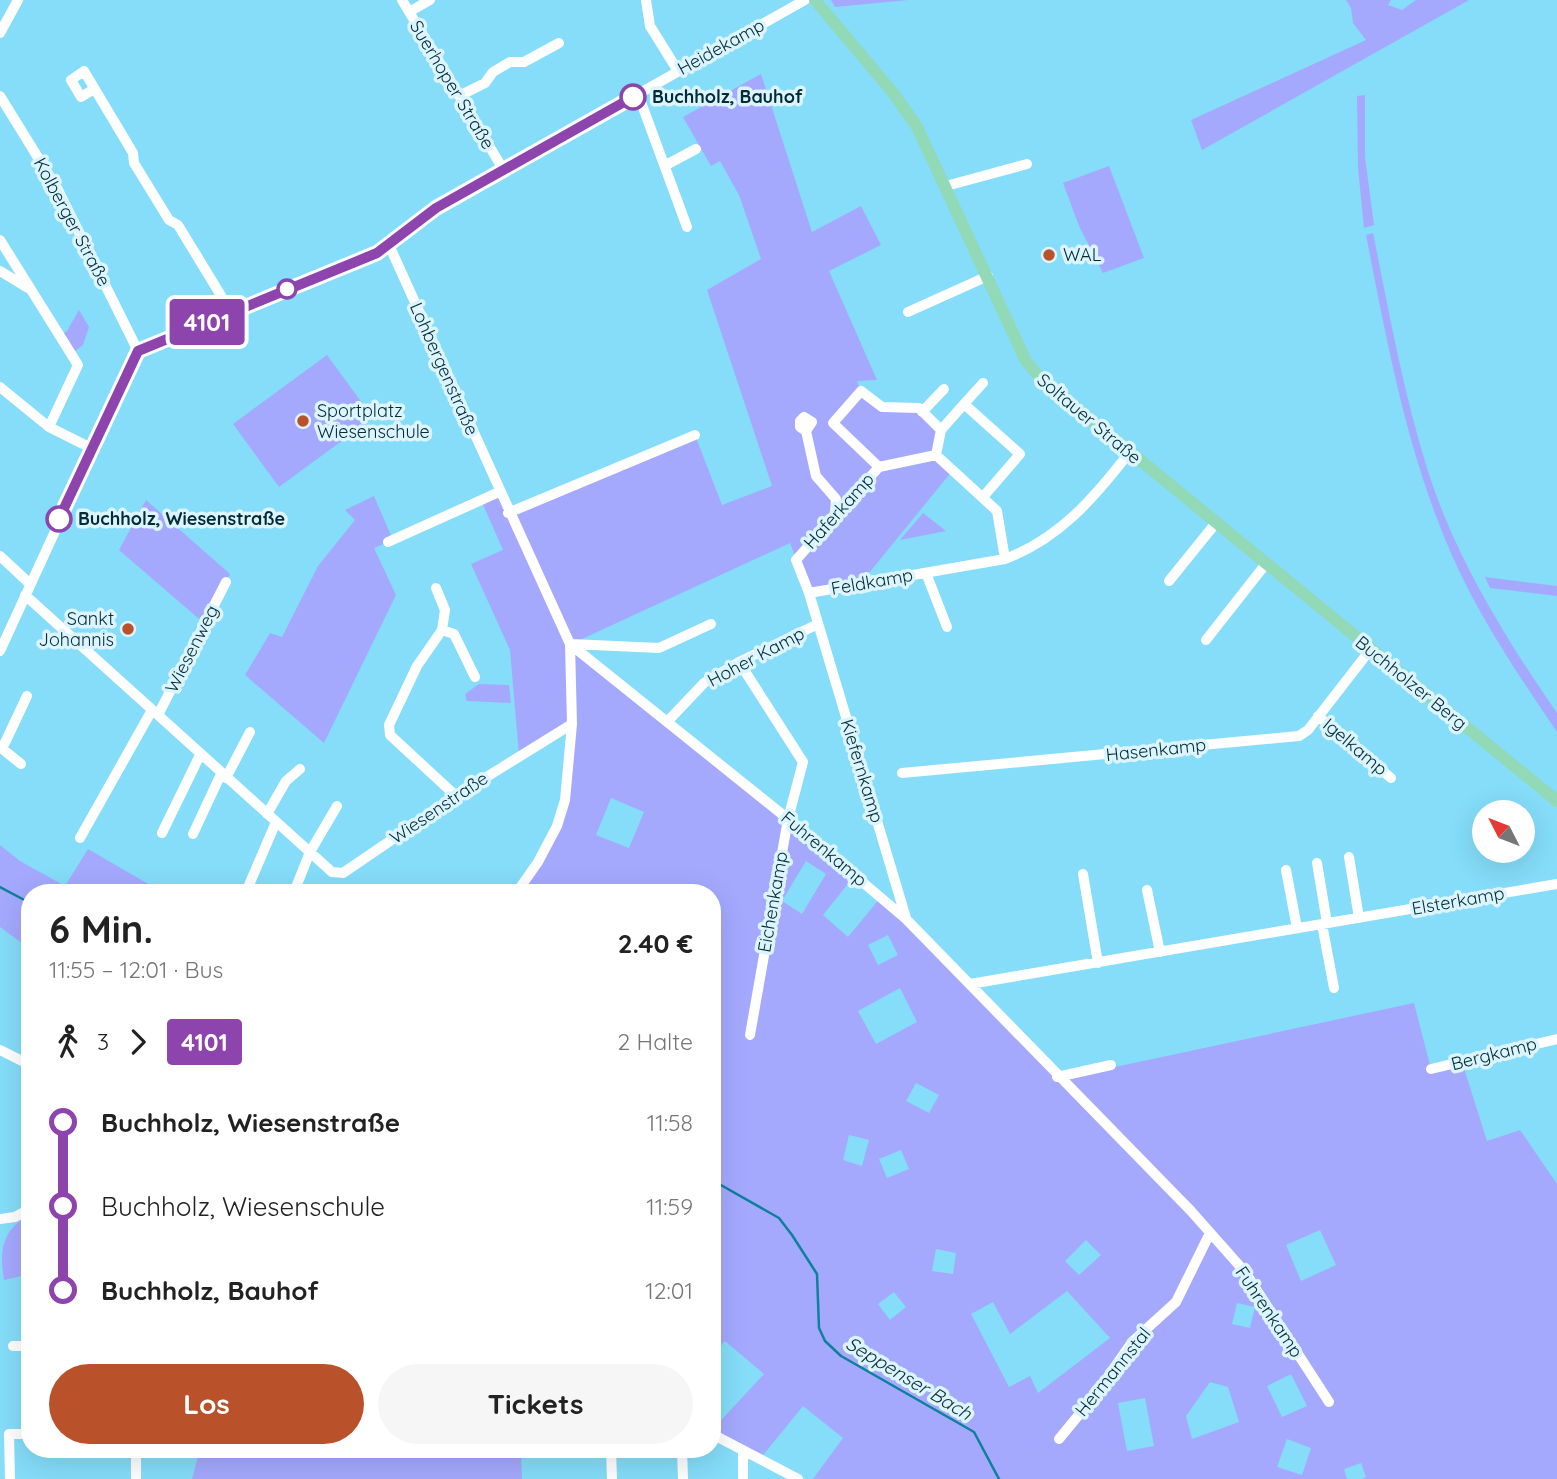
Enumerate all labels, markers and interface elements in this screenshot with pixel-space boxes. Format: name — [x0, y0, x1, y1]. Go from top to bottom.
street label: Heidekamp — [673, 13, 768, 80]
street label: Suerhoper Straße — [405, 16, 500, 153]
marker: Buchholz, Bauhof — [620, 84, 646, 110]
place label: Buchholz, Bauhof — [652, 85, 803, 108]
street label: Kolberger Straße — [29, 154, 116, 290]
place label: WAL — [1063, 243, 1102, 266]
marker: WAL — [1041, 247, 1057, 263]
unlabelled marker — [277, 279, 297, 299]
line badge: 4101 — [158, 299, 256, 345]
street label: Lohbergenstraße — [405, 299, 484, 439]
text: 4101 — [184, 307, 230, 337]
street label: Soltauer Straße — [1032, 368, 1146, 469]
place label: Sportplatz Wiesenschule — [317, 399, 430, 443]
marker: Sportplatz Wiesenschule — [295, 413, 311, 429]
street label: Haferkamp — [798, 468, 879, 553]
marker: Buchholz, Wiesenstraße — [46, 506, 72, 532]
place label: Buchholz, Wiesenstraße — [78, 507, 285, 530]
street label: Feldkamp — [829, 563, 915, 600]
street label: Wiesenweg — [160, 601, 223, 696]
place label: Sankt Johannis — [39, 607, 114, 651]
marker: Sankt Johannis — [120, 621, 136, 637]
street label: Hoher Kamp — [703, 621, 808, 692]
street label: Buchholzer Berg — [1351, 631, 1472, 735]
street label: Igelkamp — [1318, 713, 1392, 780]
street label: Kiefernkamp — [836, 716, 889, 826]
street label: Hasenkamp — [1105, 733, 1207, 766]
street label: Wiesenstraße — [385, 766, 492, 849]
north arrow — [1472, 800, 1535, 863]
map controls — [1472, 800, 1535, 863]
street label: Fuhrenkamp — [777, 806, 872, 891]
street label: Eichenkamp — [752, 850, 793, 954]
street label: Elsterkamp — [1410, 881, 1506, 920]
text: 6 Min. — [49, 905, 153, 953]
text: 2.40 € — [618, 927, 693, 960]
text: 11:55 – 12:01 · Bus — [49, 955, 223, 984]
icon: walk — [49, 1023, 87, 1061]
icon: forward — [119, 1023, 157, 1061]
text: 3 — [97, 1027, 109, 1056]
text: 4101 — [181, 1027, 228, 1057]
text: 2 Halte — [618, 1027, 693, 1056]
street label: Bergkamp — [1449, 1032, 1539, 1075]
text: Buchholz, Wiesenstraße — [101, 1106, 400, 1139]
text: 11:58 — [647, 1108, 693, 1137]
text: Buchholz, Wiesenschule — [101, 1190, 385, 1223]
text: 11:59 — [646, 1192, 693, 1221]
street label: Fuhrenkamp — [1230, 1262, 1308, 1362]
text: Buchholz, Bauhof — [101, 1274, 319, 1307]
text: 12:01 — [645, 1276, 693, 1305]
street label: Hermannstal — [1070, 1323, 1155, 1421]
water label: Seppenser Bach — [842, 1331, 977, 1426]
button: Los — [49, 1364, 364, 1444]
button: Tickets — [378, 1364, 693, 1444]

